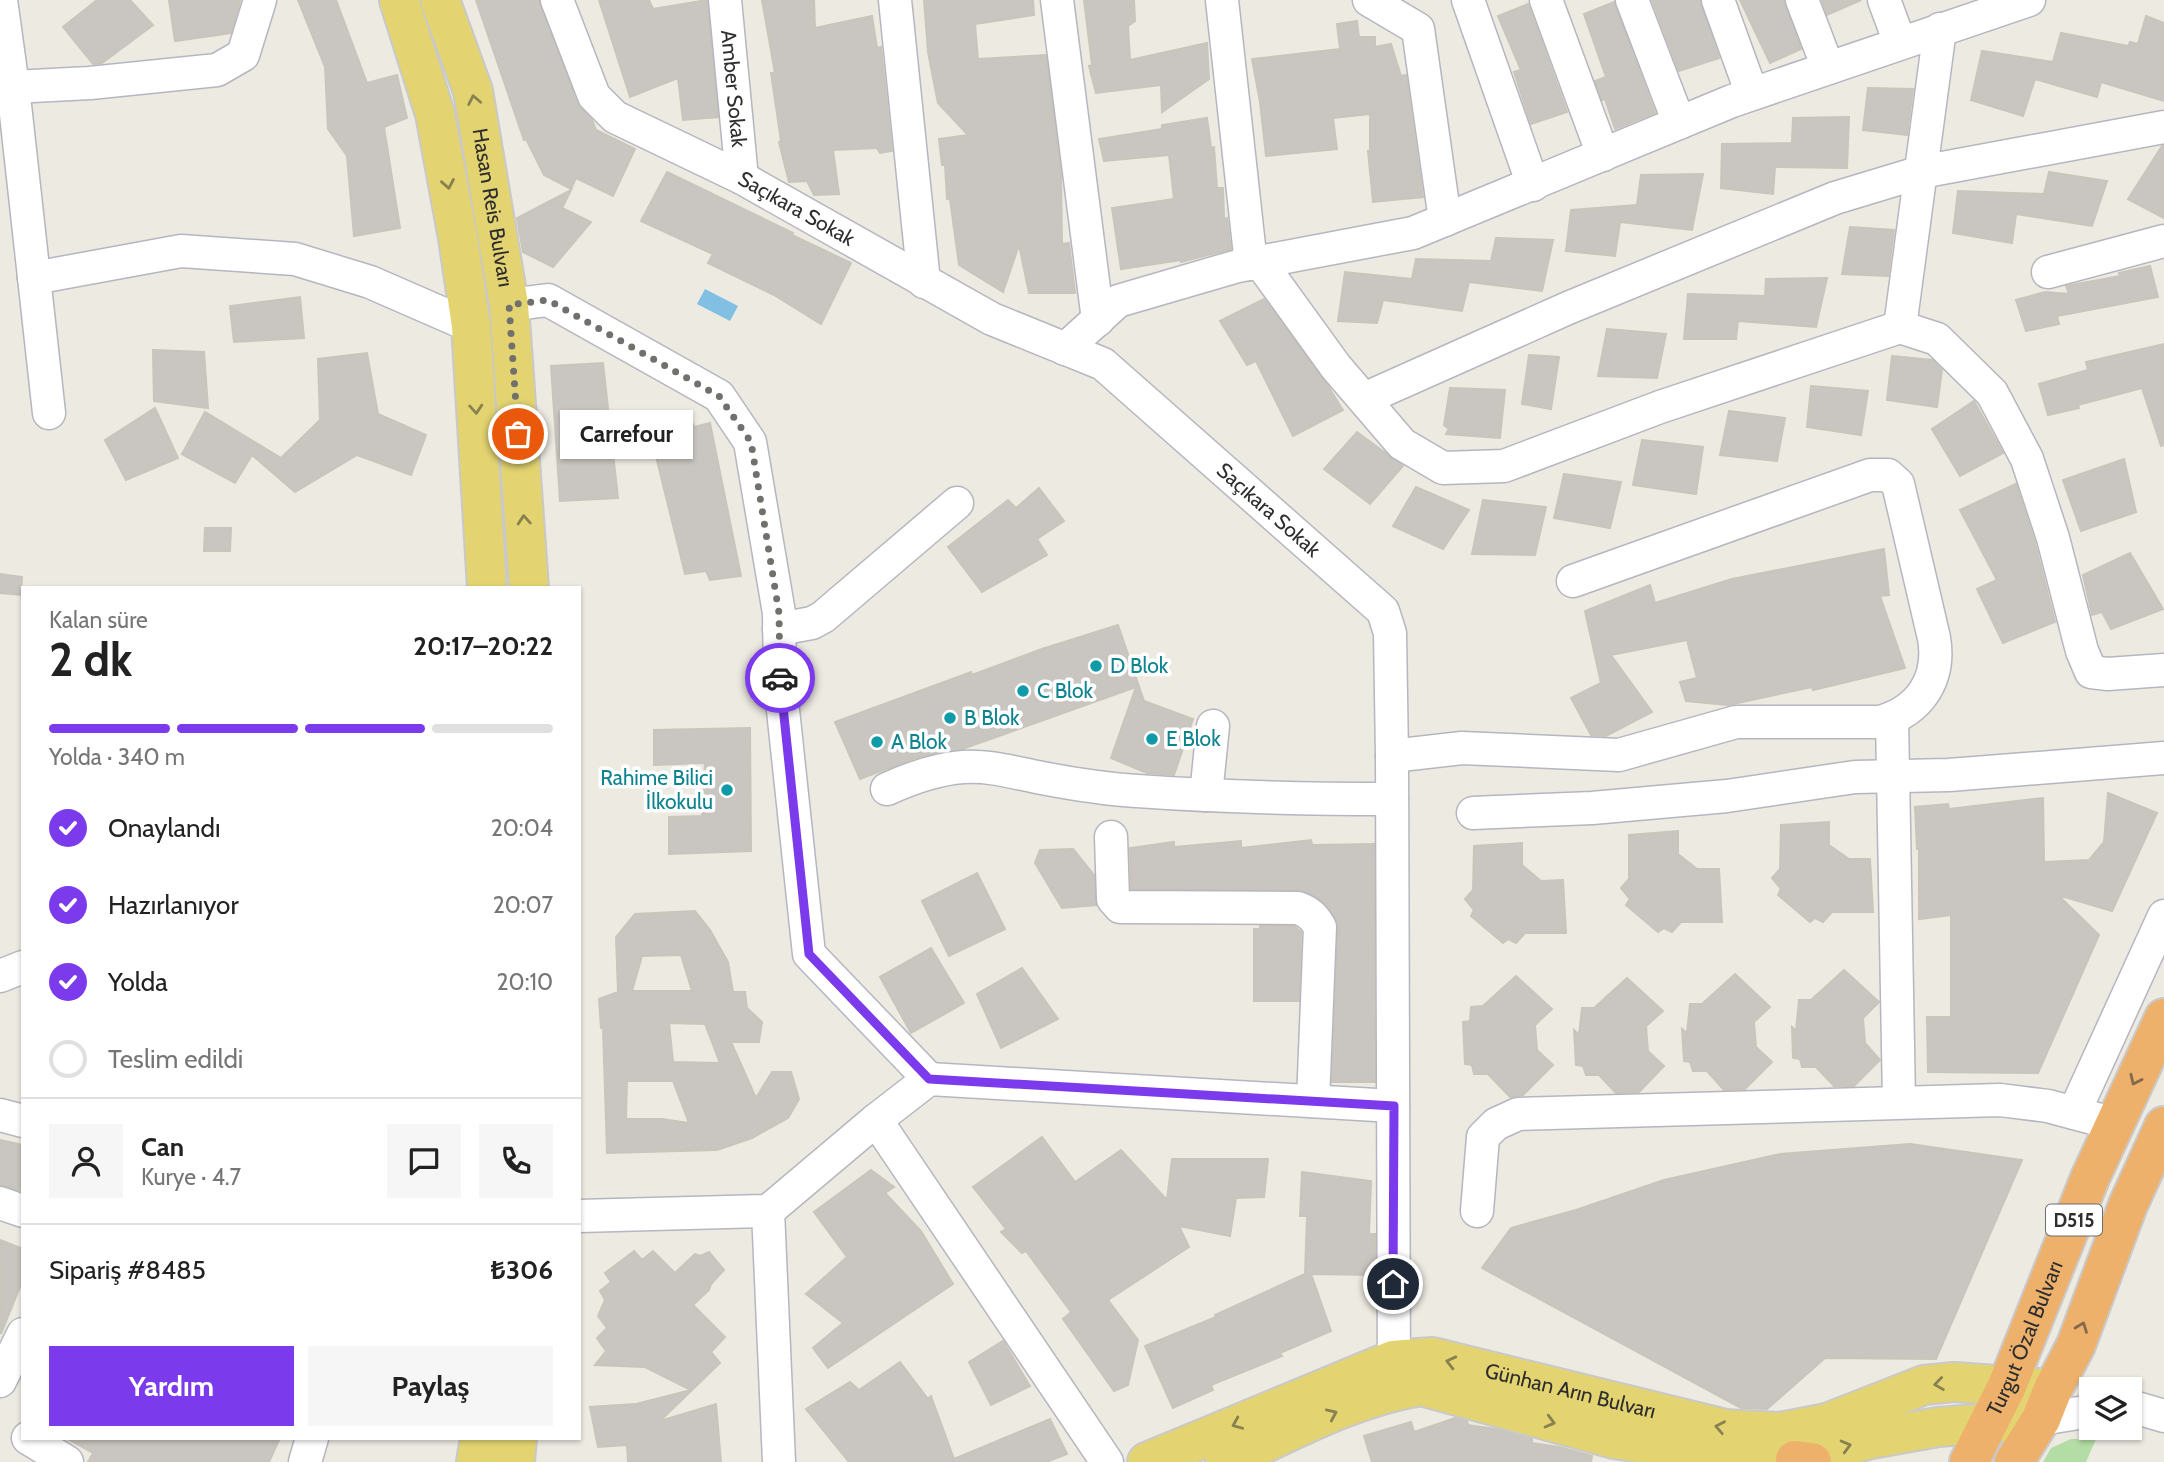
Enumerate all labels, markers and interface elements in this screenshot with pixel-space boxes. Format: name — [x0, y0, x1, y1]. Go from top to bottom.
street label: Amber Sokak — [716, 29, 752, 149]
one-way arrow — [468, 94, 483, 106]
street label: Hasan Reis Bulvarı — [467, 126, 519, 289]
street label: Saçıkara Sokak — [734, 166, 860, 251]
one-way arrow — [440, 178, 455, 190]
one-way arrow — [468, 404, 483, 415]
pin — [488, 404, 548, 464]
callout: Carrefour — [560, 410, 693, 458]
icon: bag — [499, 415, 537, 453]
text: Carrefour — [580, 420, 673, 448]
street label: Saçıkara Sokak — [1212, 457, 1326, 562]
one-way arrow — [517, 514, 532, 525]
text: Kalan süre — [49, 606, 148, 634]
text: 20:17–20:22 — [413, 630, 553, 662]
text: 2 dk — [49, 632, 132, 688]
courier — [745, 643, 815, 713]
place label: D Blok — [1110, 653, 1169, 678]
marker: D Blok — [1088, 658, 1104, 674]
icon: car — [761, 659, 799, 697]
place label: C Blok — [1037, 678, 1093, 703]
marker: C Blok — [1015, 683, 1031, 699]
place label: B Blok — [964, 705, 1020, 730]
marker: B Blok — [942, 710, 958, 726]
place label: E Blok — [1166, 726, 1221, 751]
place label: A Blok — [891, 729, 947, 754]
marker: E Blok — [1144, 731, 1160, 747]
marker: A Blok — [869, 734, 885, 750]
text: Yolda · 340 m — [49, 743, 185, 771]
place label: Rahime Bilici İlkokulu — [600, 765, 713, 814]
marker: Rahime Bilici İlkokulu — [719, 782, 735, 798]
icon: check — [49, 809, 87, 847]
text: Onaylandı — [108, 812, 221, 844]
text: 20:04 — [491, 814, 553, 842]
icon: check — [49, 886, 87, 924]
text: Hazırlanıyor — [108, 889, 239, 921]
text: 20:07 — [493, 891, 553, 919]
icon: check — [49, 963, 87, 1001]
text: Yolda — [108, 966, 168, 998]
text: 20:10 — [497, 968, 553, 996]
text: Teslim edildi — [108, 1043, 243, 1075]
one-way arrow — [2129, 1073, 2143, 1085]
button: person — [49, 1124, 123, 1198]
button: chat — [387, 1124, 461, 1198]
button: phone — [479, 1124, 553, 1198]
text: Can — [141, 1131, 184, 1163]
text: Kurye · 4.7 — [141, 1163, 241, 1191]
road number: D515 — [2046, 1204, 2102, 1236]
text: Sipariş #8485 — [49, 1254, 206, 1286]
text: ₺306 — [491, 1254, 553, 1286]
pin — [1363, 1254, 1423, 1314]
street label: Turgut Özal Bulvarı — [1981, 1257, 2068, 1420]
icon: home — [1374, 1265, 1412, 1303]
one-way arrow — [2074, 1322, 2088, 1334]
button: Yardım — [49, 1346, 294, 1426]
button: Paylaş — [308, 1346, 553, 1426]
one-way arrow — [1445, 1356, 1457, 1370]
street label: Günhan Arın Bulvarı — [1483, 1358, 1658, 1424]
one-way arrow — [1933, 1376, 1945, 1391]
map controls — [2079, 1377, 2142, 1440]
button: layers — [2079, 1377, 2142, 1440]
one-way arrow — [1325, 1408, 1337, 1422]
one-way arrow — [1544, 1413, 1556, 1428]
one-way arrow — [1231, 1416, 1244, 1430]
one-way arrow — [1714, 1420, 1726, 1435]
one-way arrow — [1839, 1440, 1851, 1454]

